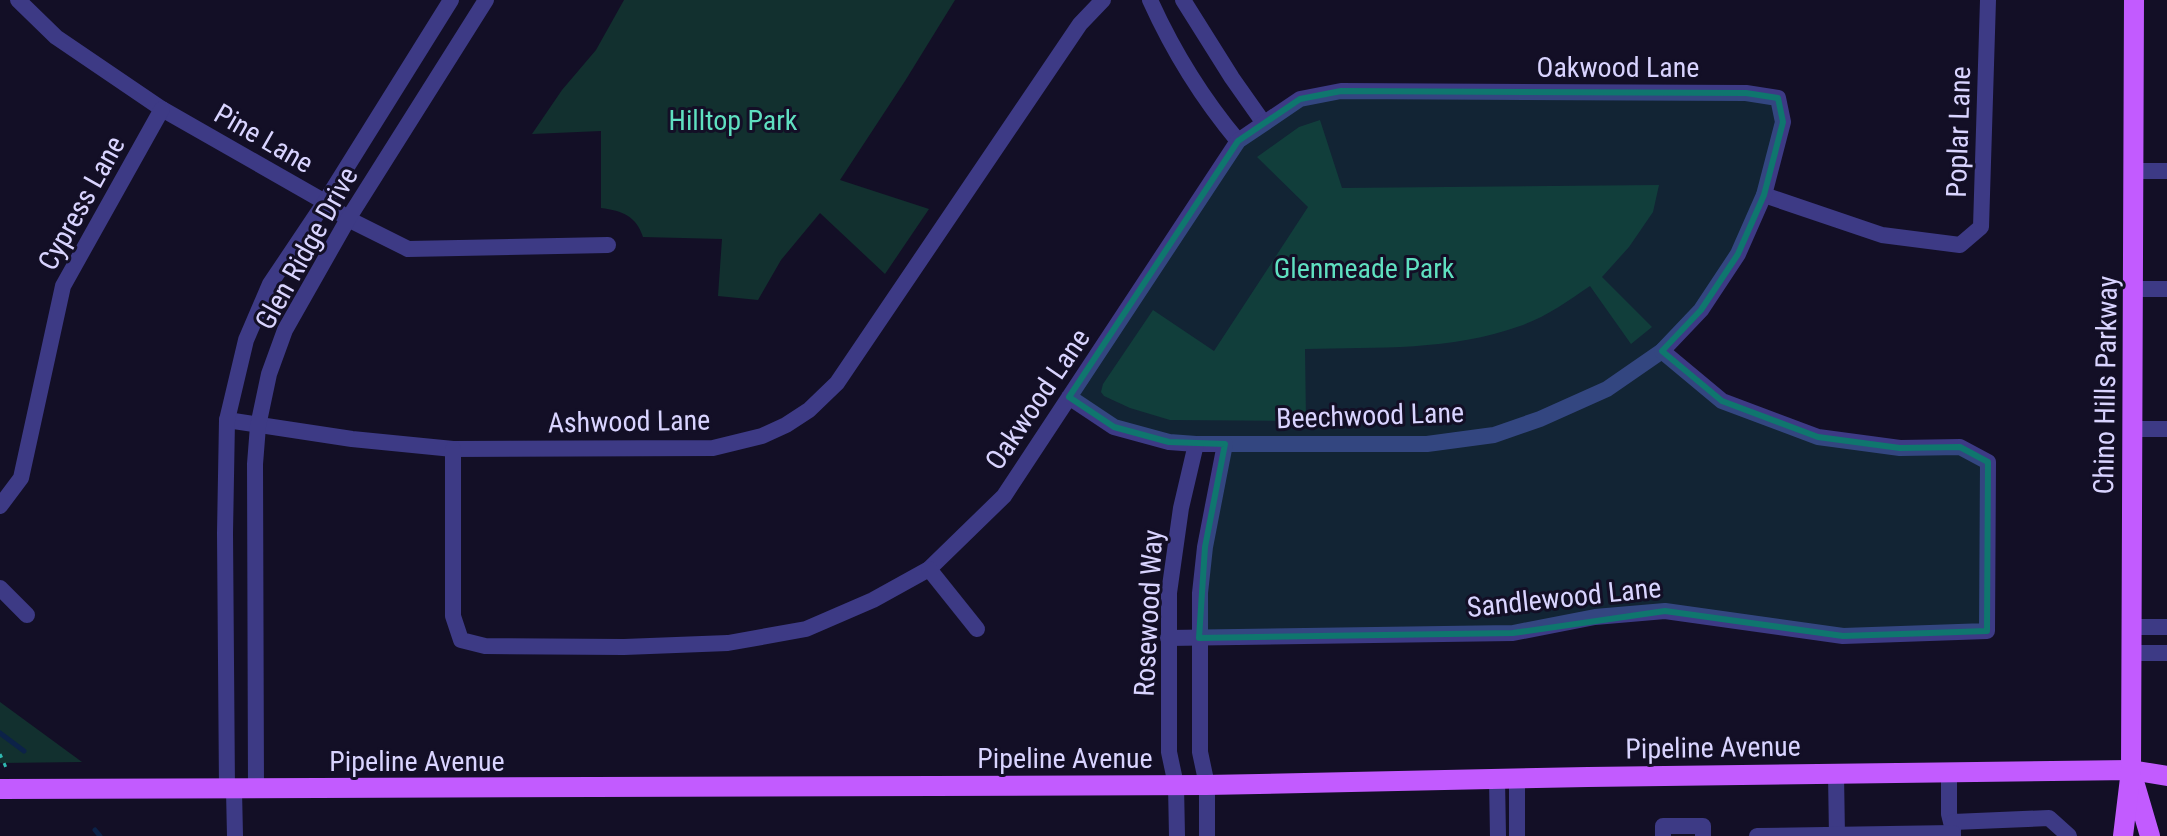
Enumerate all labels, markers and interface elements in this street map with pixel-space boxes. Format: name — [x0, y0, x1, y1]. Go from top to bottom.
street label: Oakwood Lane — [1537, 51, 1699, 84]
street label: Poplar Lane — [1940, 66, 1977, 198]
street label: Pine Lane — [209, 97, 319, 180]
park label: Hilltop Park — [669, 104, 798, 137]
street label: Cypress Lane — [31, 130, 132, 276]
street label: Glen Ridge Drive — [248, 161, 365, 335]
park label: Glenmeade Park — [1274, 252, 1455, 285]
street label: Chino Hills Parkway — [2087, 275, 2124, 495]
street label: Oakwood Lane — [978, 323, 1097, 476]
street label: Beechwood Lane — [1275, 396, 1465, 435]
street label: Ashwood Lane — [547, 404, 711, 439]
street label: Rosewood Way — [1128, 528, 1169, 697]
street label: Sandlewood Lane — [1465, 571, 1663, 624]
street label: Pipeline Avenue — [1625, 729, 1801, 766]
street label: Pipeline Avenue — [977, 742, 1153, 775]
street label: Pipeline Avenue — [329, 745, 505, 778]

